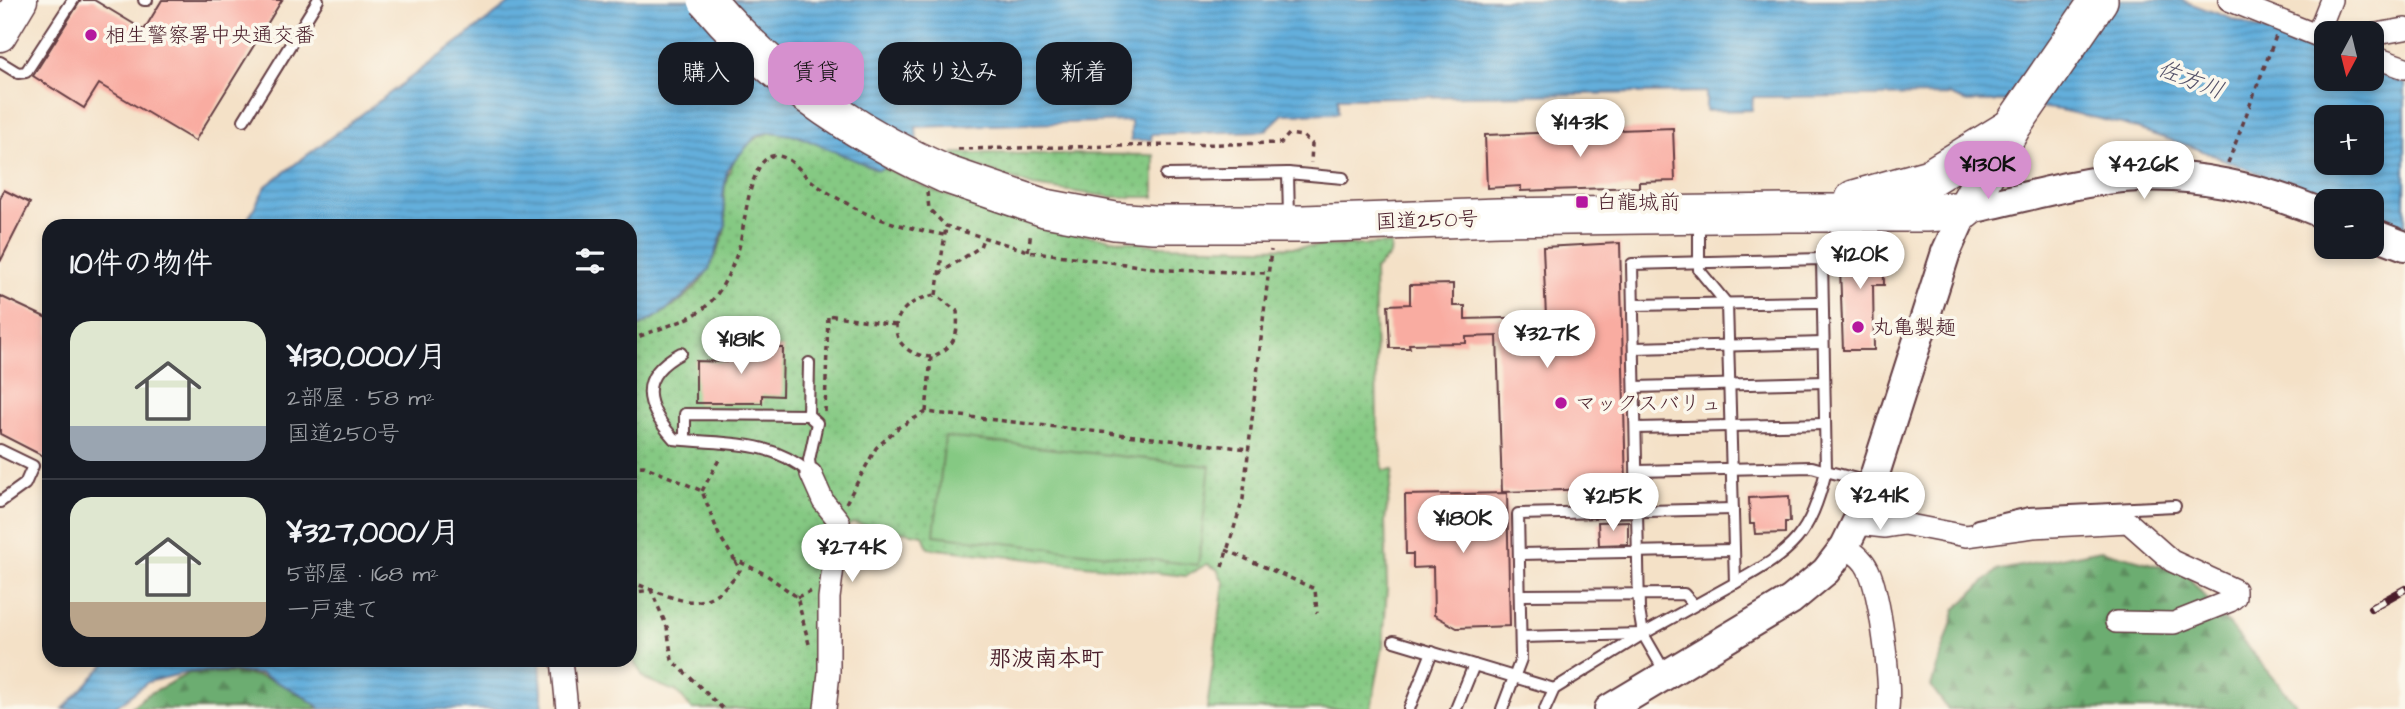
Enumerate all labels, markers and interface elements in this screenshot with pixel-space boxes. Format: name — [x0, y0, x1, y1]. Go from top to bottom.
place label: 相生警察署中央通交番 — [105, 21, 315, 50]
north arrow — [2314, 21, 2384, 91]
map controls — [2314, 21, 2384, 259]
marker: 相生警察署中央通交番 — [83, 27, 99, 43]
chip: 購入 — [658, 42, 754, 105]
chip: 賃貸 — [768, 42, 864, 105]
chip: 絞り込み — [878, 42, 1022, 105]
chip: 新着 — [1036, 42, 1132, 105]
water label: 佐方川 — [2153, 53, 2229, 107]
pin: ¥143K — [1531, 100, 1629, 159]
button: + — [2314, 105, 2384, 175]
text: ¥143K — [1552, 106, 1608, 138]
pin: ¥130K — [1939, 142, 2037, 201]
pin: ¥426K — [2095, 142, 2193, 201]
text: ¥130K — [1960, 148, 2016, 180]
text: ¥426K — [2109, 148, 2179, 180]
place label: 白龍城前 — [1596, 188, 1680, 217]
button: − — [2314, 189, 2384, 259]
marker: 白龍城前 — [1574, 194, 1590, 210]
street label: 国道250号 — [1375, 204, 1479, 237]
pin: ¥120K — [1811, 232, 1909, 291]
text: ¥120K — [1832, 238, 1888, 270]
icon: filters — [571, 242, 609, 280]
text: 10件の物件 — [70, 243, 213, 285]
pin: ¥327K — [1498, 310, 1596, 370]
place label: 丸亀製麺 — [1872, 313, 1956, 342]
pin: ¥181K — [692, 316, 790, 376]
text: ¥327K — [1514, 317, 1580, 349]
marker: 丸亀製麺 — [1850, 319, 1866, 335]
text: ¥181K — [717, 323, 765, 355]
text: ¥130,000/月 — [287, 336, 447, 378]
icon: home — [126, 349, 210, 433]
text: 2部屋 · 58 m² — [287, 382, 435, 414]
place label: マックスバリュ — [1575, 389, 1722, 418]
marker: マックスバリュ — [1553, 395, 1569, 411]
text: 国道250号 — [287, 418, 400, 450]
pin: ¥241K — [1831, 472, 1929, 532]
pin: ¥215K — [1564, 474, 1662, 533]
text: ¥241K — [1851, 479, 1909, 511]
text: ¥215K — [1584, 480, 1642, 512]
pin: ¥180K — [1414, 496, 1512, 555]
text: ¥180K — [1434, 502, 1492, 534]
text: ¥327,000/月 — [287, 512, 460, 554]
pin: ¥274K — [803, 524, 901, 584]
icon: home — [126, 525, 210, 609]
text: ¥274K — [817, 531, 887, 563]
text: 5部屋 · 168 m² — [287, 558, 439, 590]
text: 一戸建て — [287, 594, 379, 626]
district label: 那波南本町 — [989, 643, 1104, 675]

